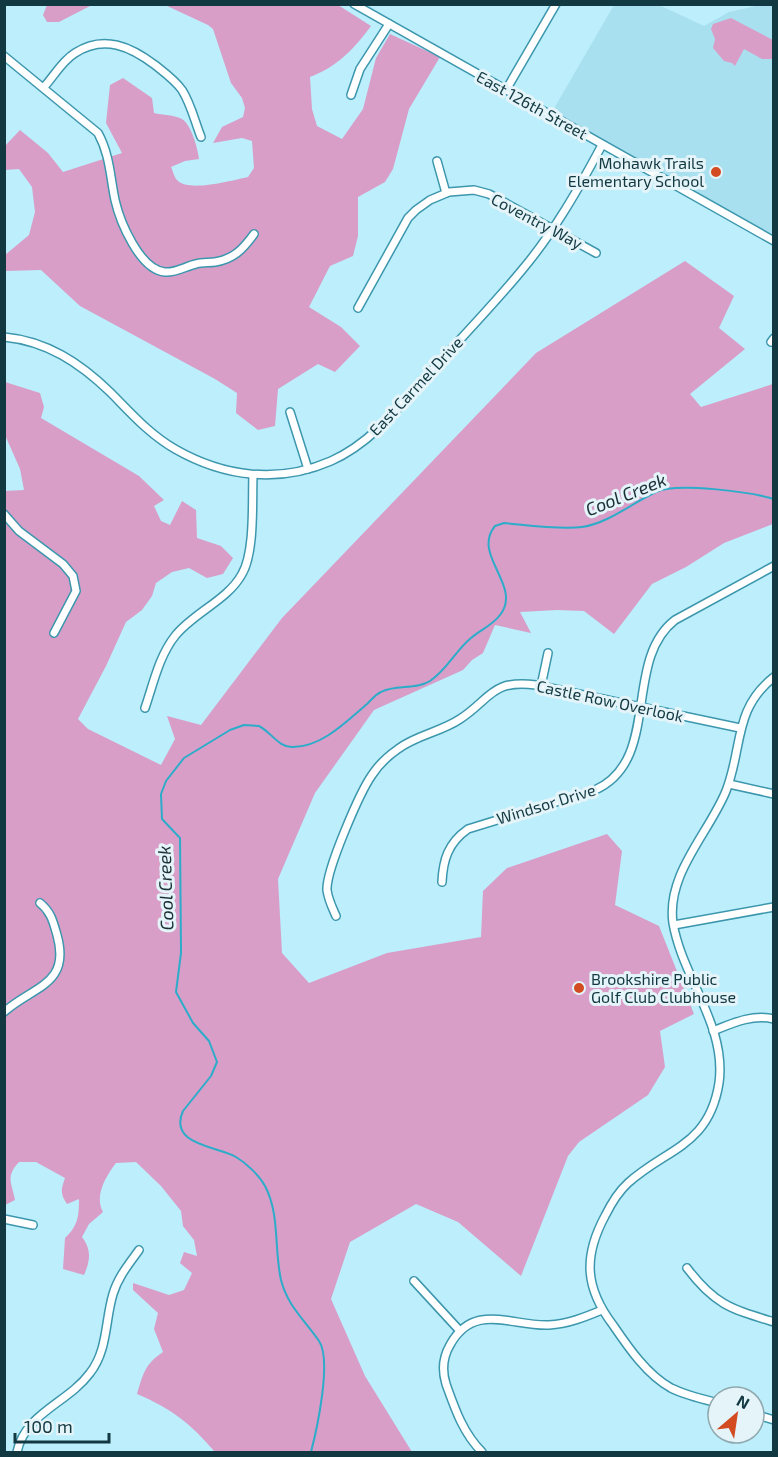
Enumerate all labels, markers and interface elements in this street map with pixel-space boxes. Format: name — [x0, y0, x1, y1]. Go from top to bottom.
street label: East 126th Street — [474, 66, 591, 143]
place label: Mohawk Trails Elementary School — [568, 153, 704, 190]
marker: Mohawk Trails Elementary School — [709, 165, 723, 179]
street label: Coventry Way — [488, 189, 587, 253]
street label: East Carmel Drive — [365, 332, 466, 439]
water label: Cool Creek — [582, 468, 669, 520]
street label: Castle Row Overlook — [535, 676, 685, 725]
street label: Windsor Drive — [494, 779, 598, 828]
water label: Cool Creek — [153, 845, 177, 931]
place label: Brookshire Public Golf Club Clubhouse — [591, 969, 736, 1006]
marker: Brookshire Public Golf Club Clubhouse — [572, 981, 586, 995]
north arrow — [706, 1385, 766, 1445]
text: N — [734, 1390, 753, 1413]
scale bar — [15, 1406, 110, 1444]
text: 100 m — [24, 1415, 73, 1437]

